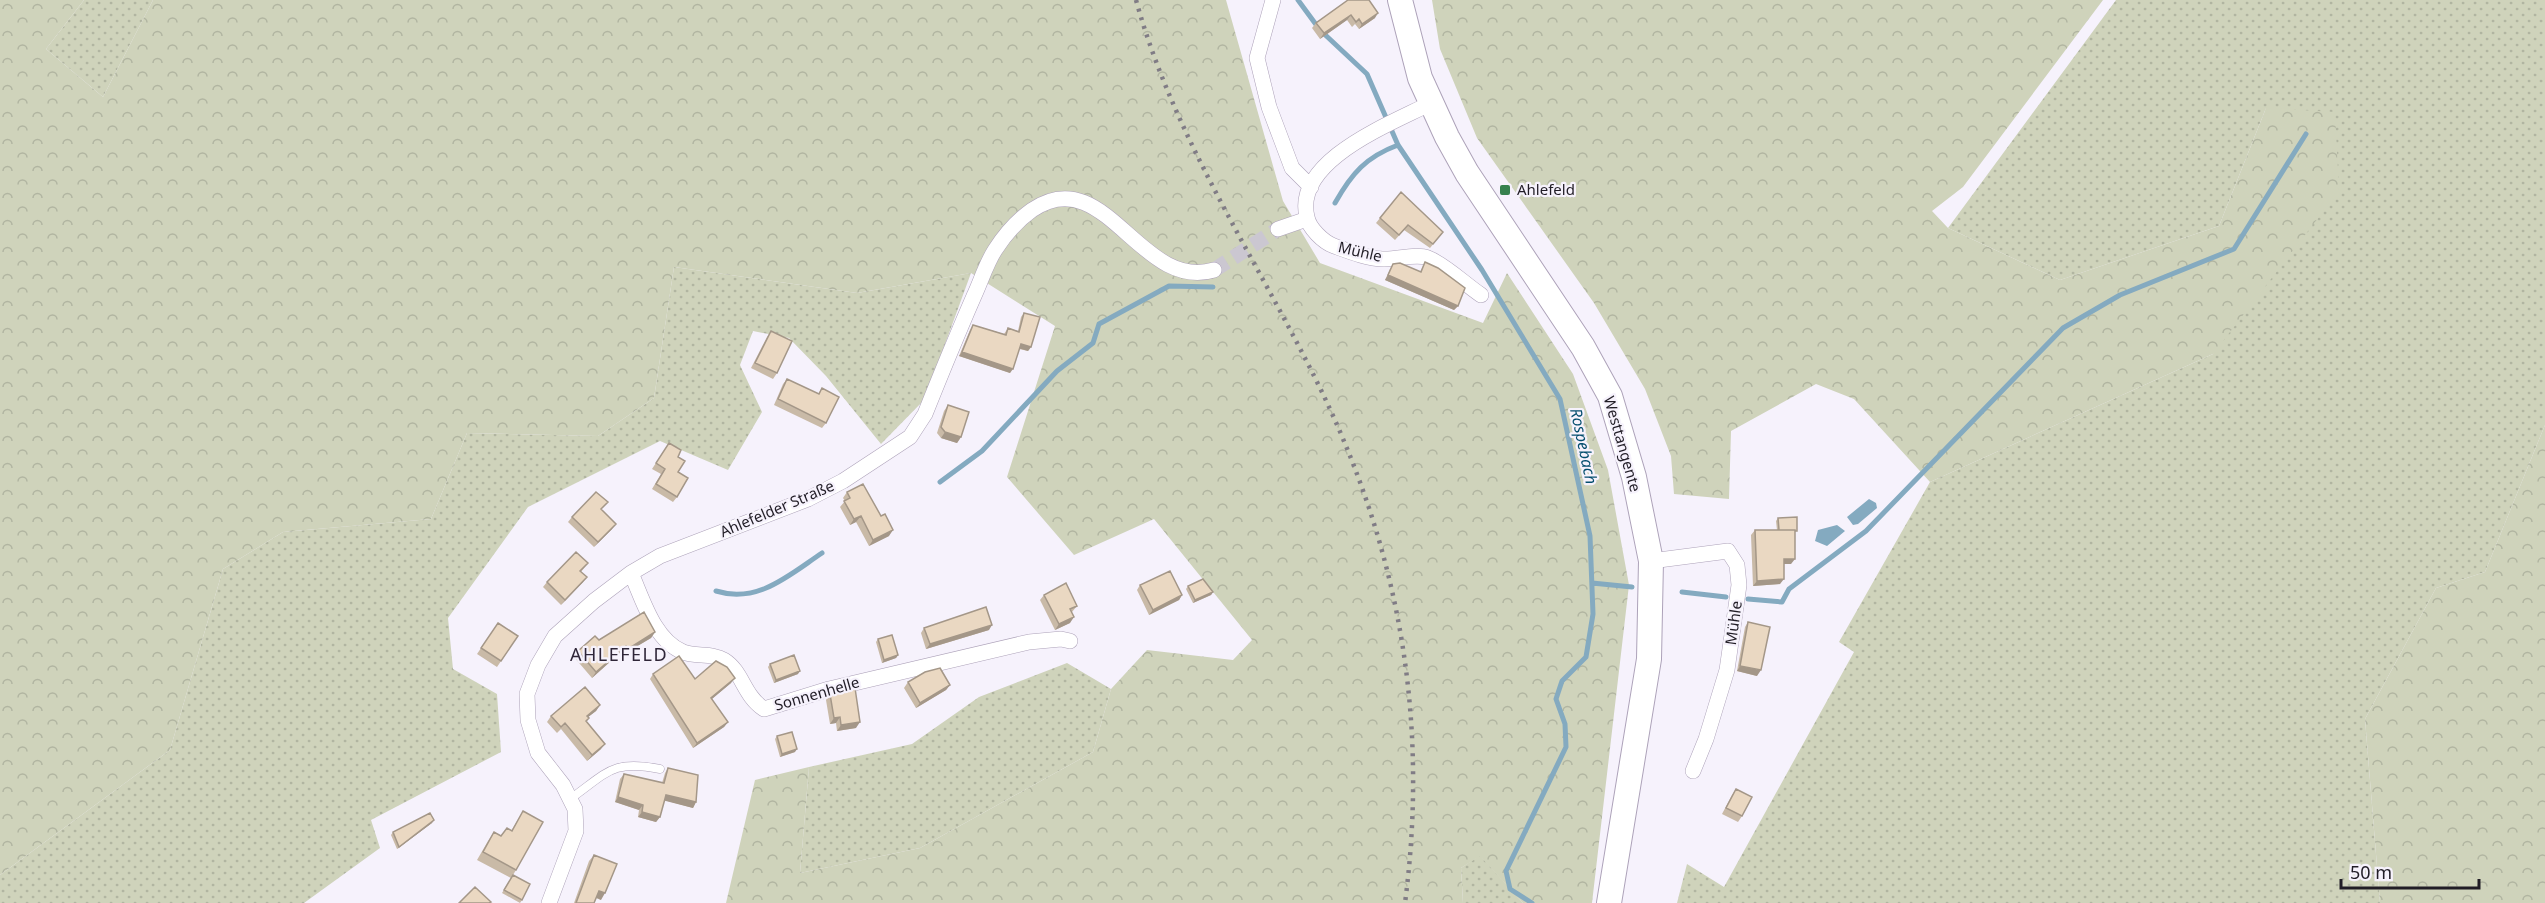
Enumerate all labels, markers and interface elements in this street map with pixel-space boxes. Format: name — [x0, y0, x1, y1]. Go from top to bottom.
place label: Ahlefeld — [1517, 179, 1575, 199]
marker: Ahlefeld — [1498, 183, 1512, 197]
street label: Mühle — [1336, 236, 1384, 266]
street label: Westtangente — [1600, 394, 1646, 494]
water label: Rospebach — [1565, 406, 1603, 486]
street label: Ahlefelder Straße — [716, 475, 837, 541]
street label: Mühle — [1720, 599, 1746, 646]
district label: AHLEFELD — [570, 642, 668, 666]
street label: Sonnenhelle — [772, 671, 862, 715]
scale bar — [2341, 852, 2479, 890]
text: 50 m — [2350, 860, 2392, 884]

